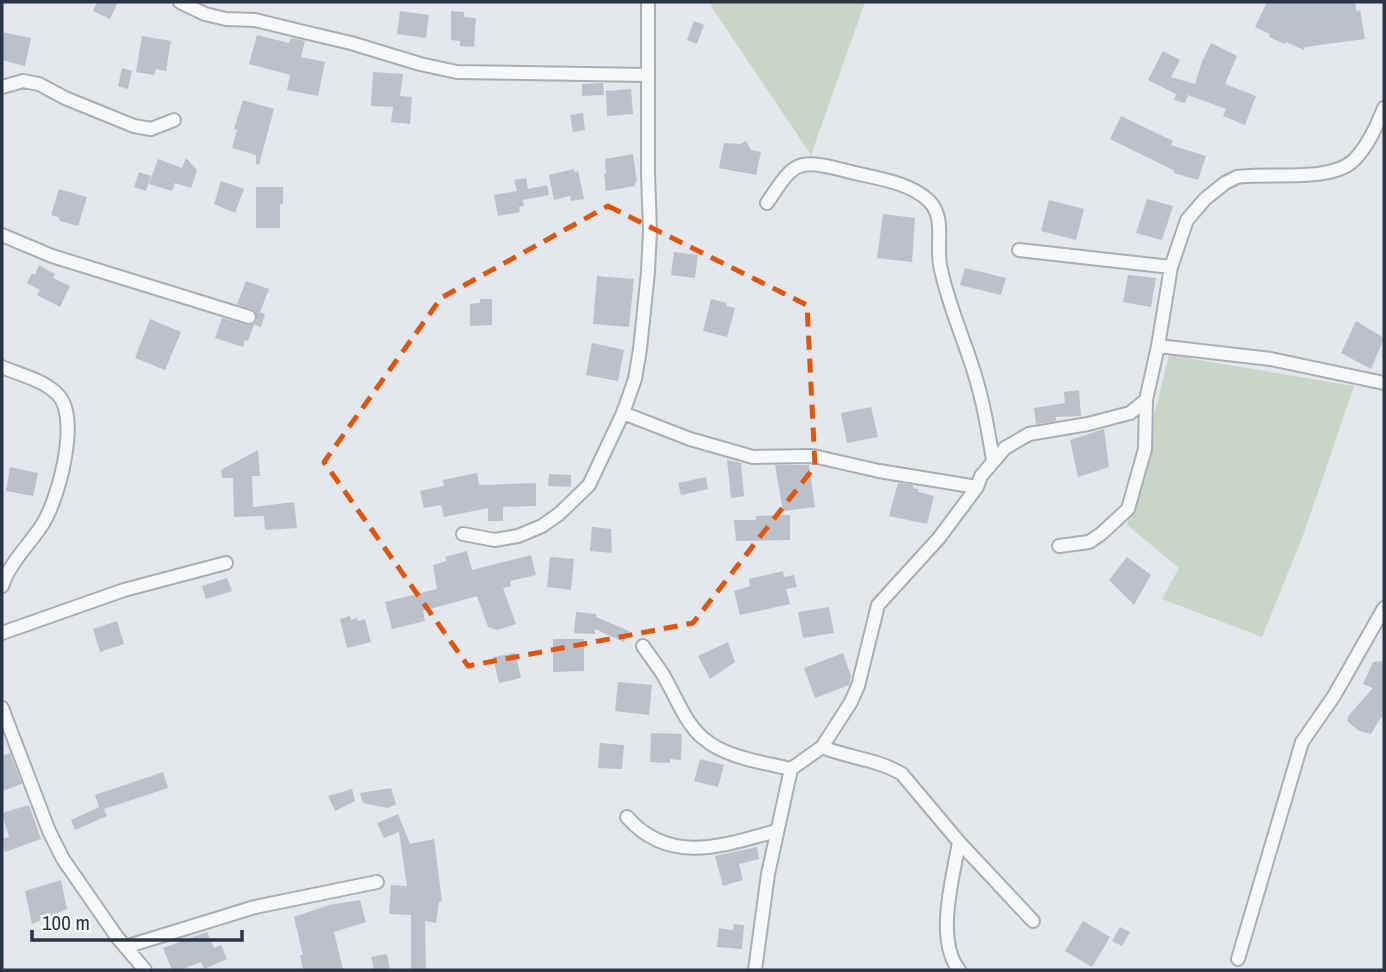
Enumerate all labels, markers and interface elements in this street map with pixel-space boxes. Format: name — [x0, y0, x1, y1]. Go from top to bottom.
scale bar — [32, 898, 242, 942]
text: 100 m — [42, 908, 90, 937]

